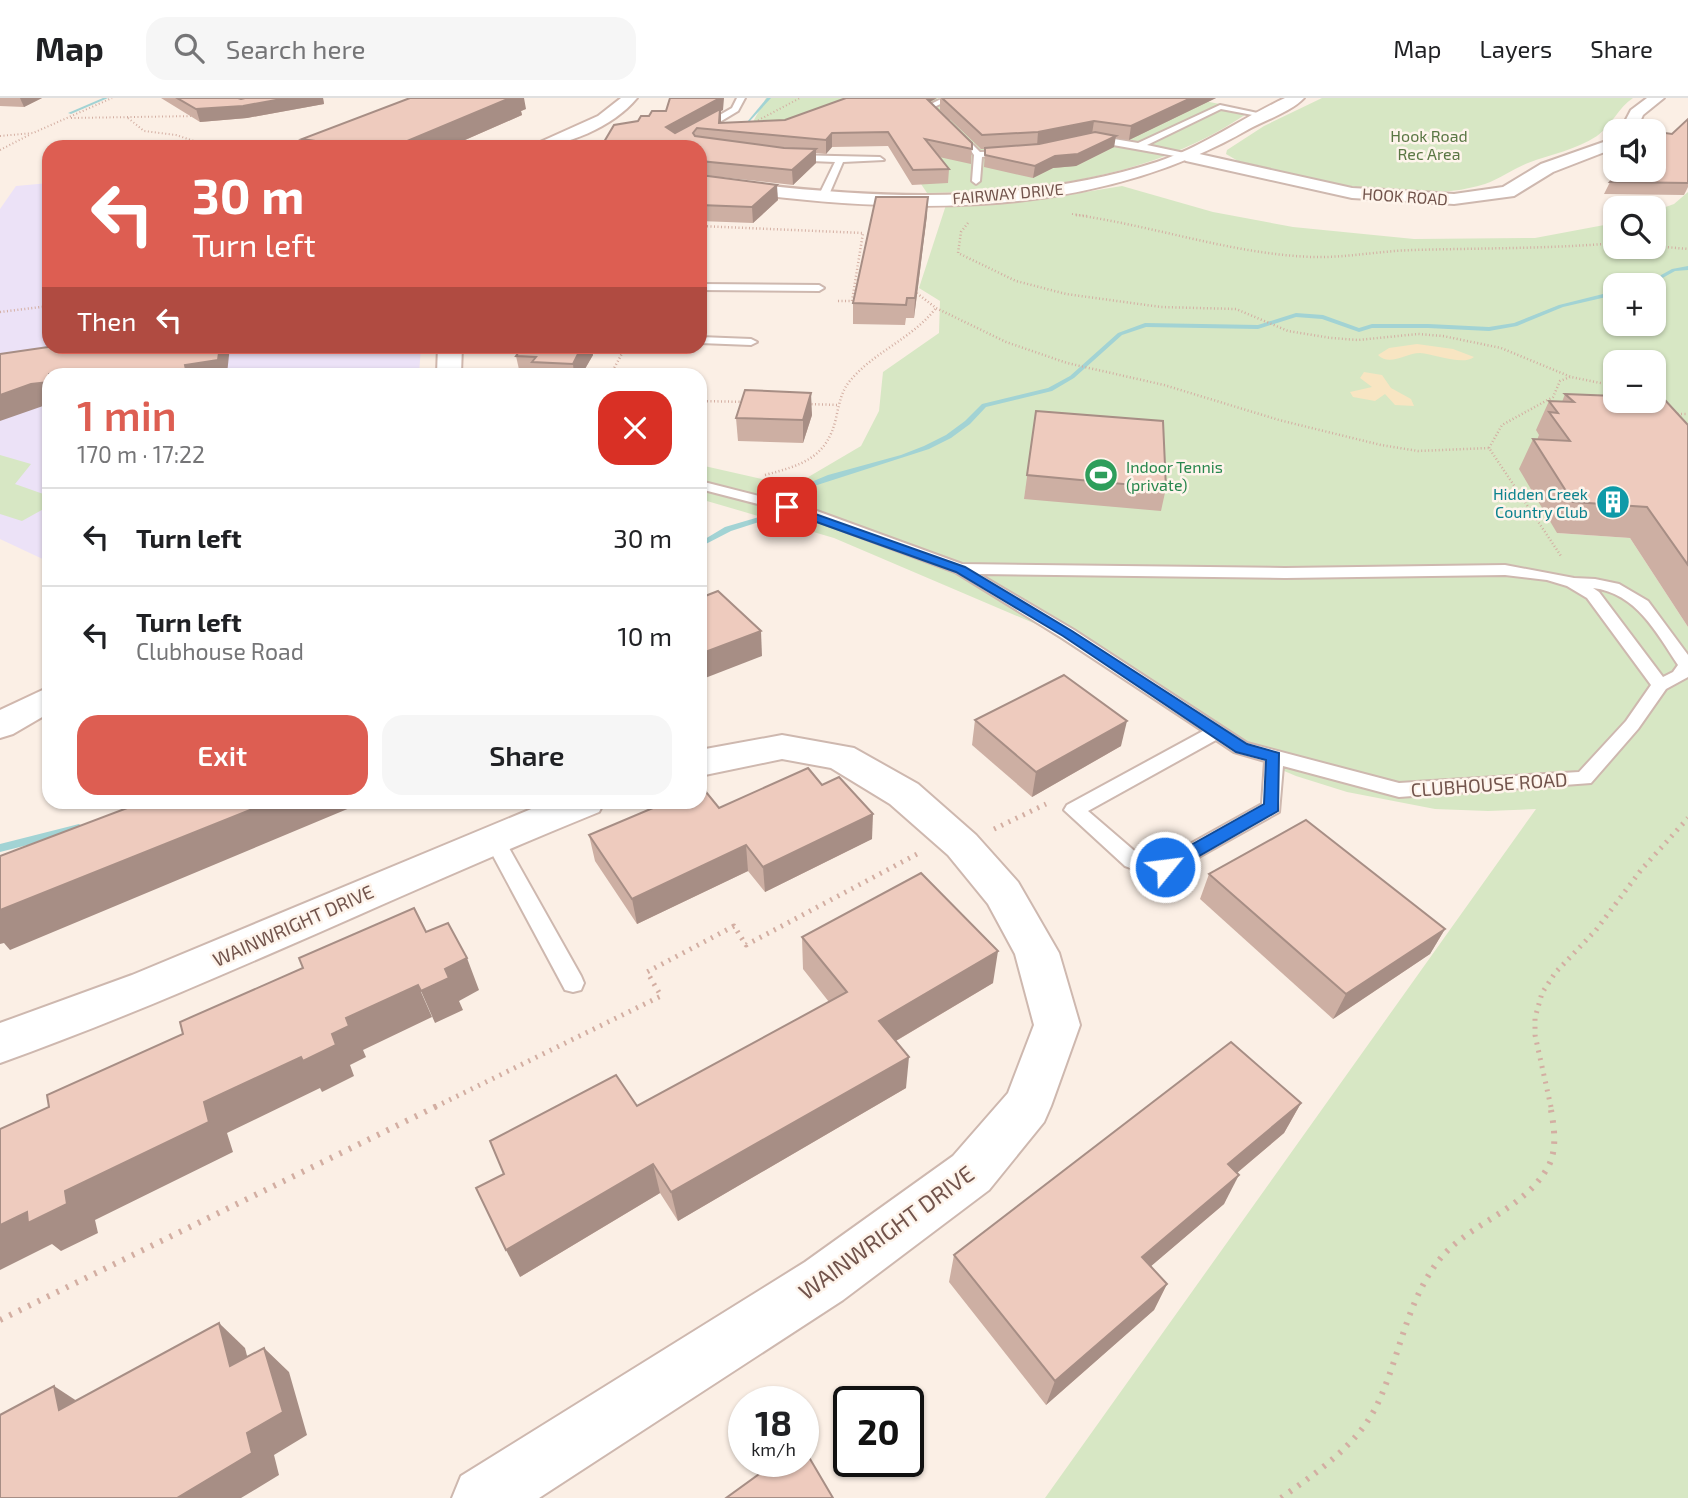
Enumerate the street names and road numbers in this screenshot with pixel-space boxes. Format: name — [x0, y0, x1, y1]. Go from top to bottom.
street label: FAIRWAY DRIVE — [952, 179, 1064, 207]
street label: HOOK ROAD — [1361, 184, 1449, 208]
street label: CLUBHOUSE ROAD — [1410, 767, 1568, 801]
street label: WAINWRIGHT DRIVE — [209, 879, 377, 971]
street label: WAINWRIGHT DRIVE — [793, 1159, 979, 1305]

